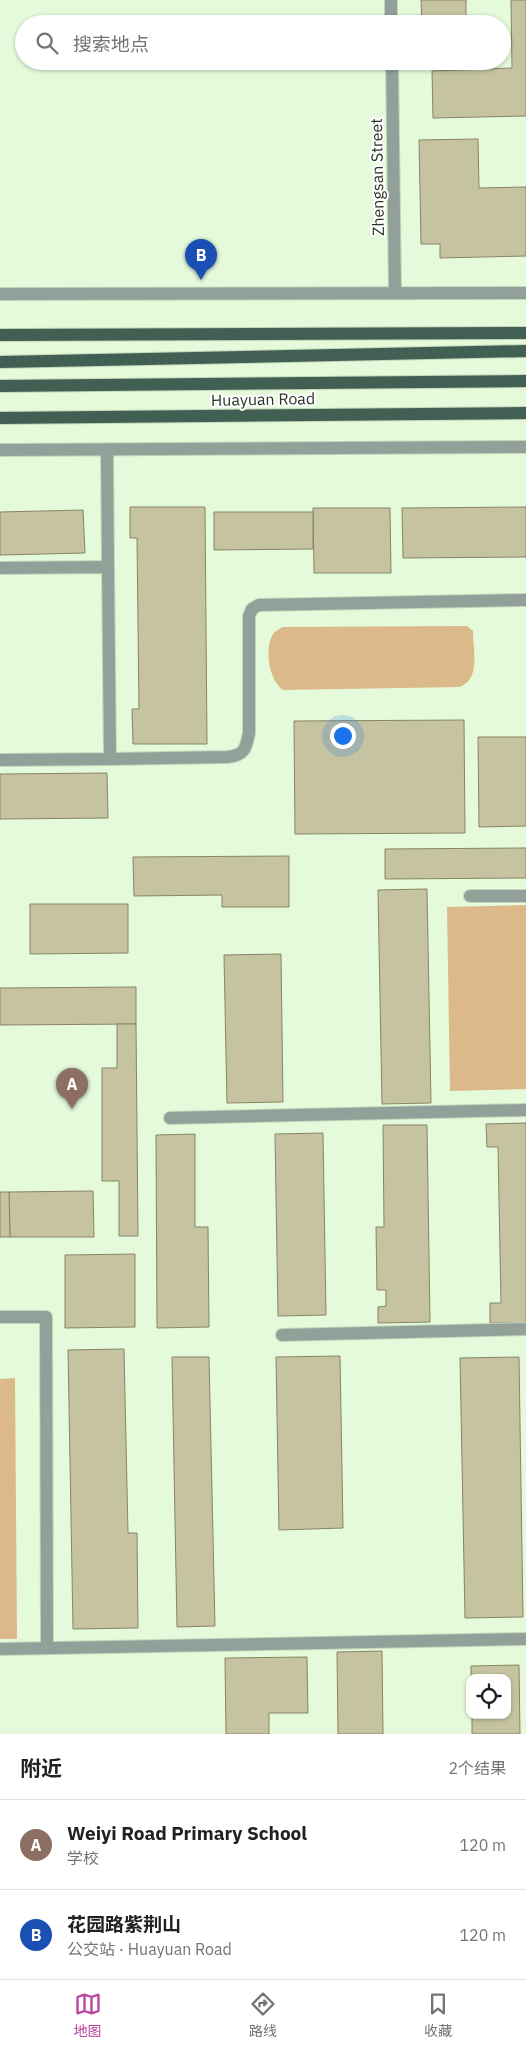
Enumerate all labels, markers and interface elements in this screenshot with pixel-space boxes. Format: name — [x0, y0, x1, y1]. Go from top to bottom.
search box — [15, 15, 511, 70]
icon: search — [33, 29, 61, 57]
text: 搜索地点 — [73, 32, 149, 56]
street label: Zhengsan Street — [366, 118, 388, 236]
pin: B — [185, 239, 217, 280]
street label: Huayuan Road — [211, 388, 315, 410]
your location — [330, 723, 356, 749]
pin: A — [56, 1068, 88, 1109]
map controls — [466, 1674, 511, 1719]
button: locate — [466, 1674, 511, 1719]
text: 附近 — [20, 1754, 62, 1782]
text: 2个结果 — [448, 1758, 506, 1778]
text: Weiyi Road Primary School — [67, 1821, 307, 1845]
text: A — [31, 1835, 41, 1855]
text: 120 m — [459, 1835, 506, 1855]
text: 学校 — [67, 1848, 99, 1868]
text: 花园路紫荆山 — [67, 1912, 181, 1936]
text: B — [31, 1925, 41, 1945]
text: 120 m — [459, 1925, 506, 1945]
text: 公交站 · Huayuan Road — [67, 1939, 232, 1959]
tab: 地图 — [74, 1990, 102, 2040]
tab: 路线 — [249, 1990, 277, 2040]
tab: 收藏 — [424, 1990, 452, 2040]

